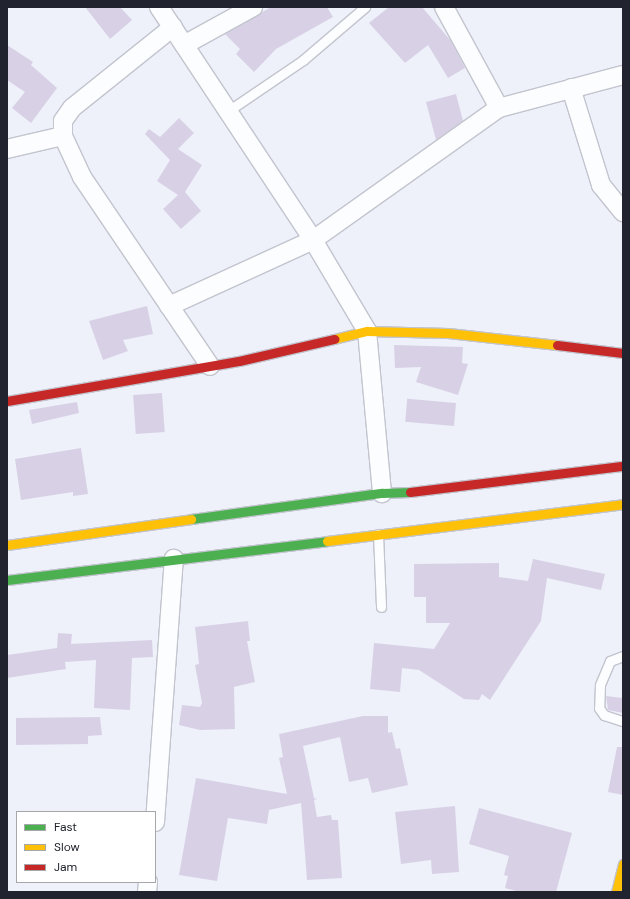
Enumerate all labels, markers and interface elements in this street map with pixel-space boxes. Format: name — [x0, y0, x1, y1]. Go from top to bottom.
legend — [16, 811, 156, 883]
text: Fast — [54, 819, 77, 835]
text: Slow — [54, 839, 80, 855]
text: Jam — [54, 859, 77, 875]

